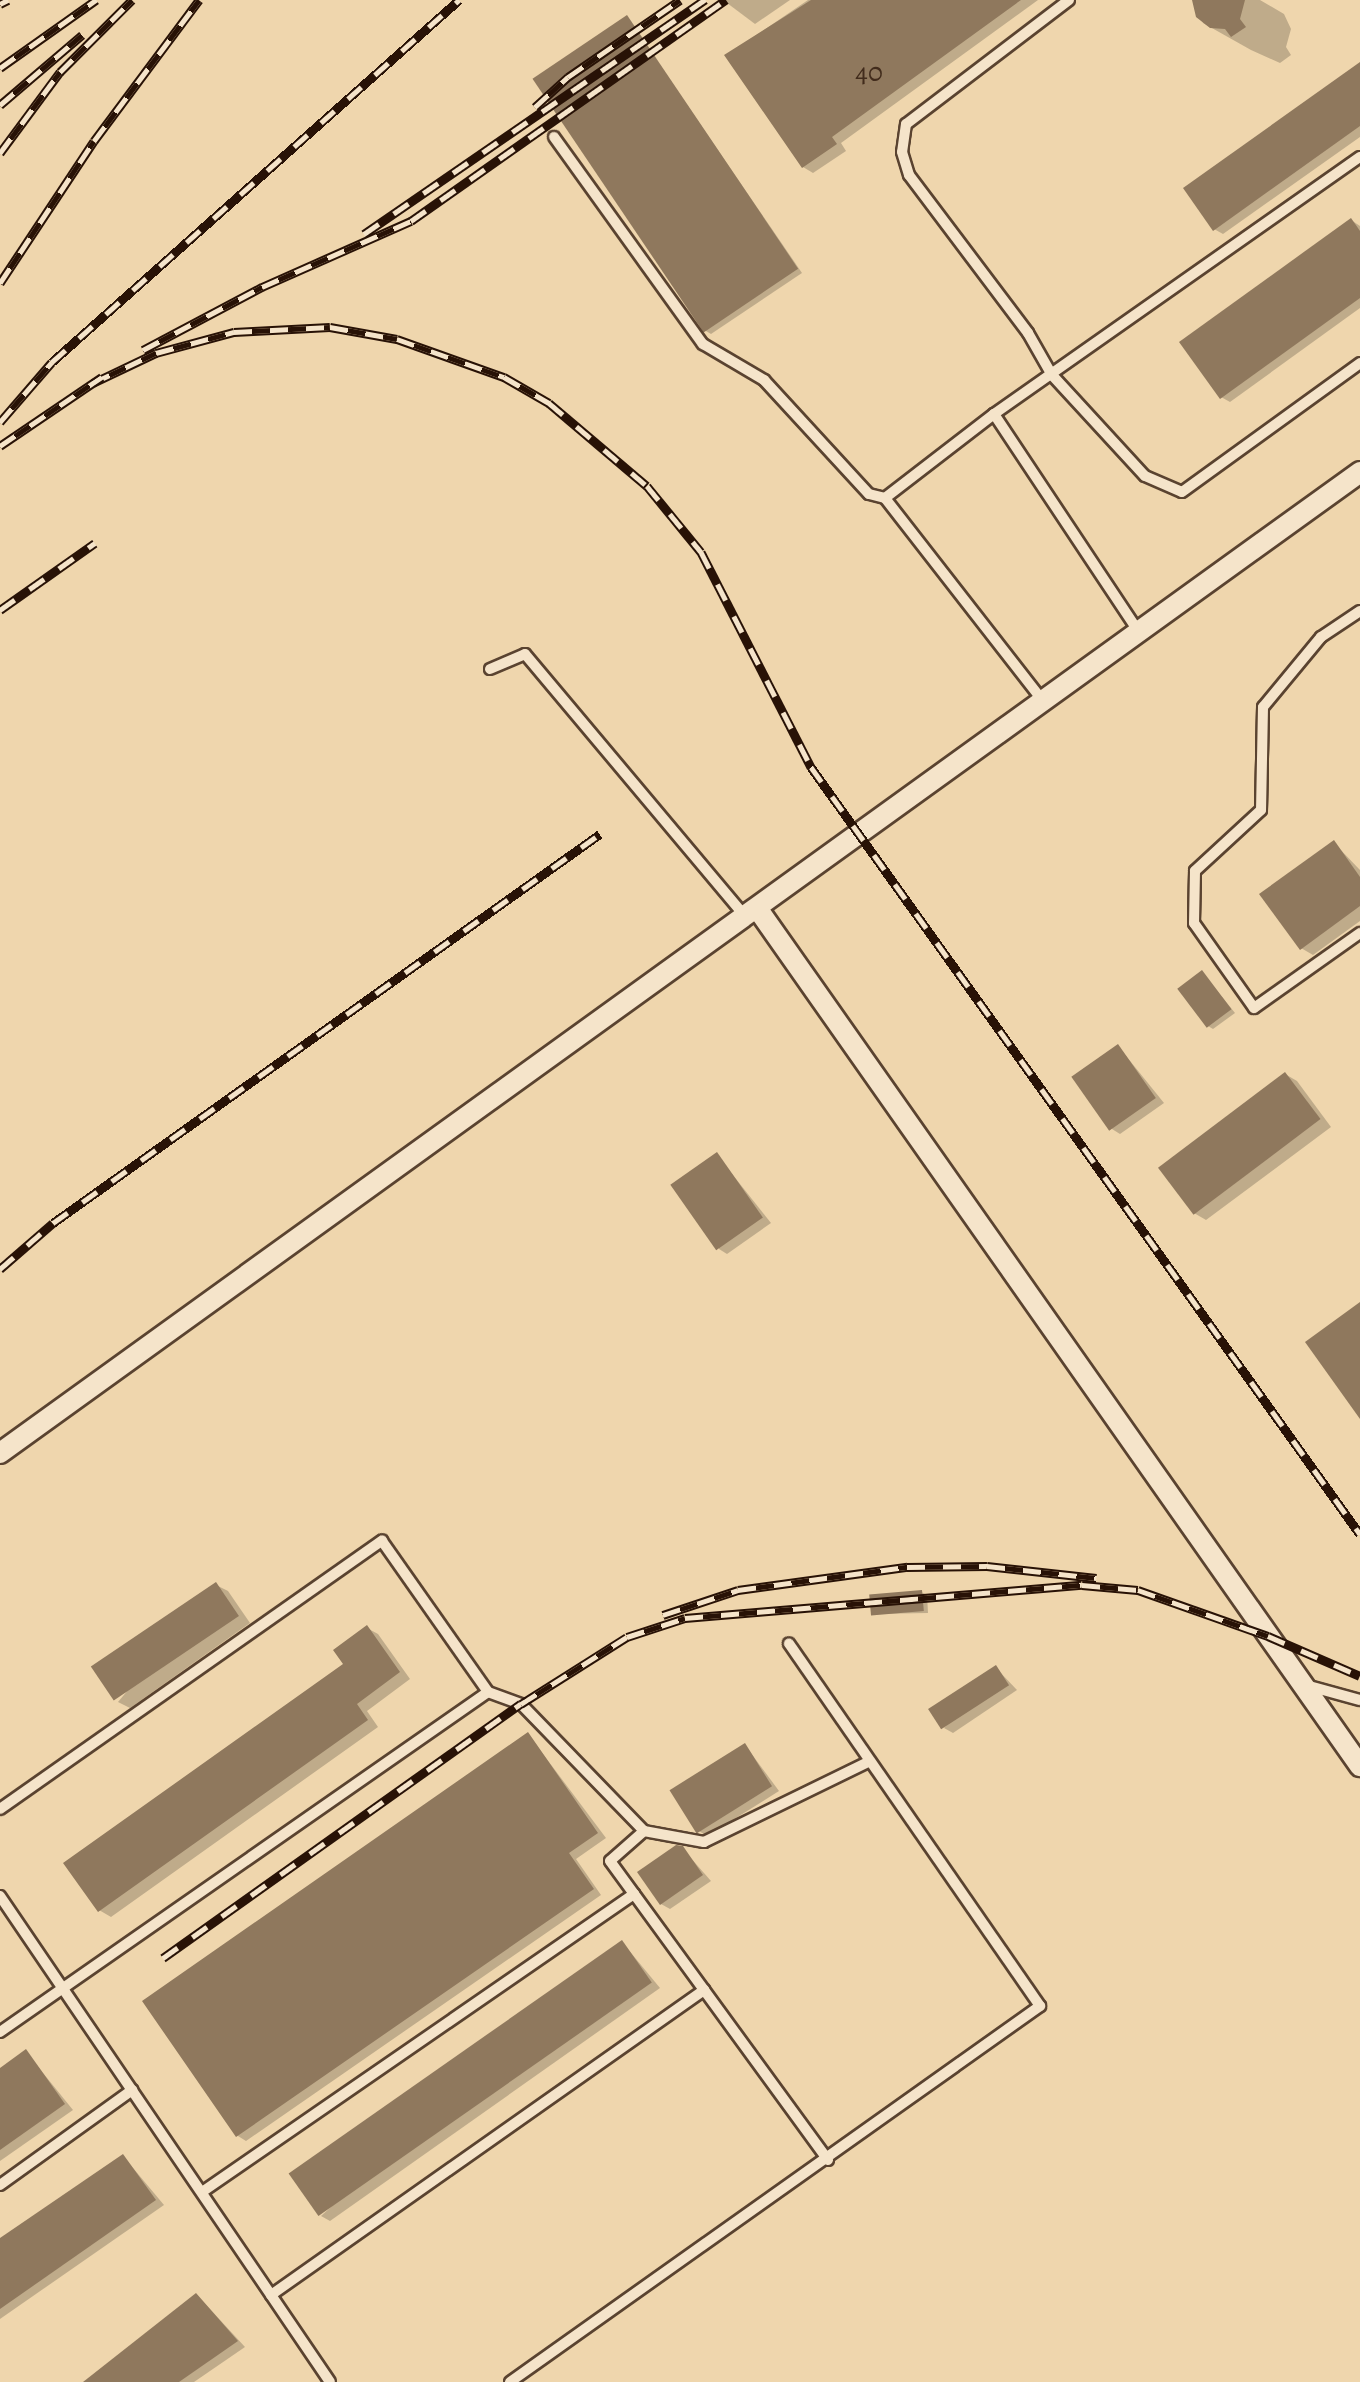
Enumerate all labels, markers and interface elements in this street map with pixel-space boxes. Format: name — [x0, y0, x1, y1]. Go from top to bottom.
house number: 40 — [855, 55, 883, 89]

